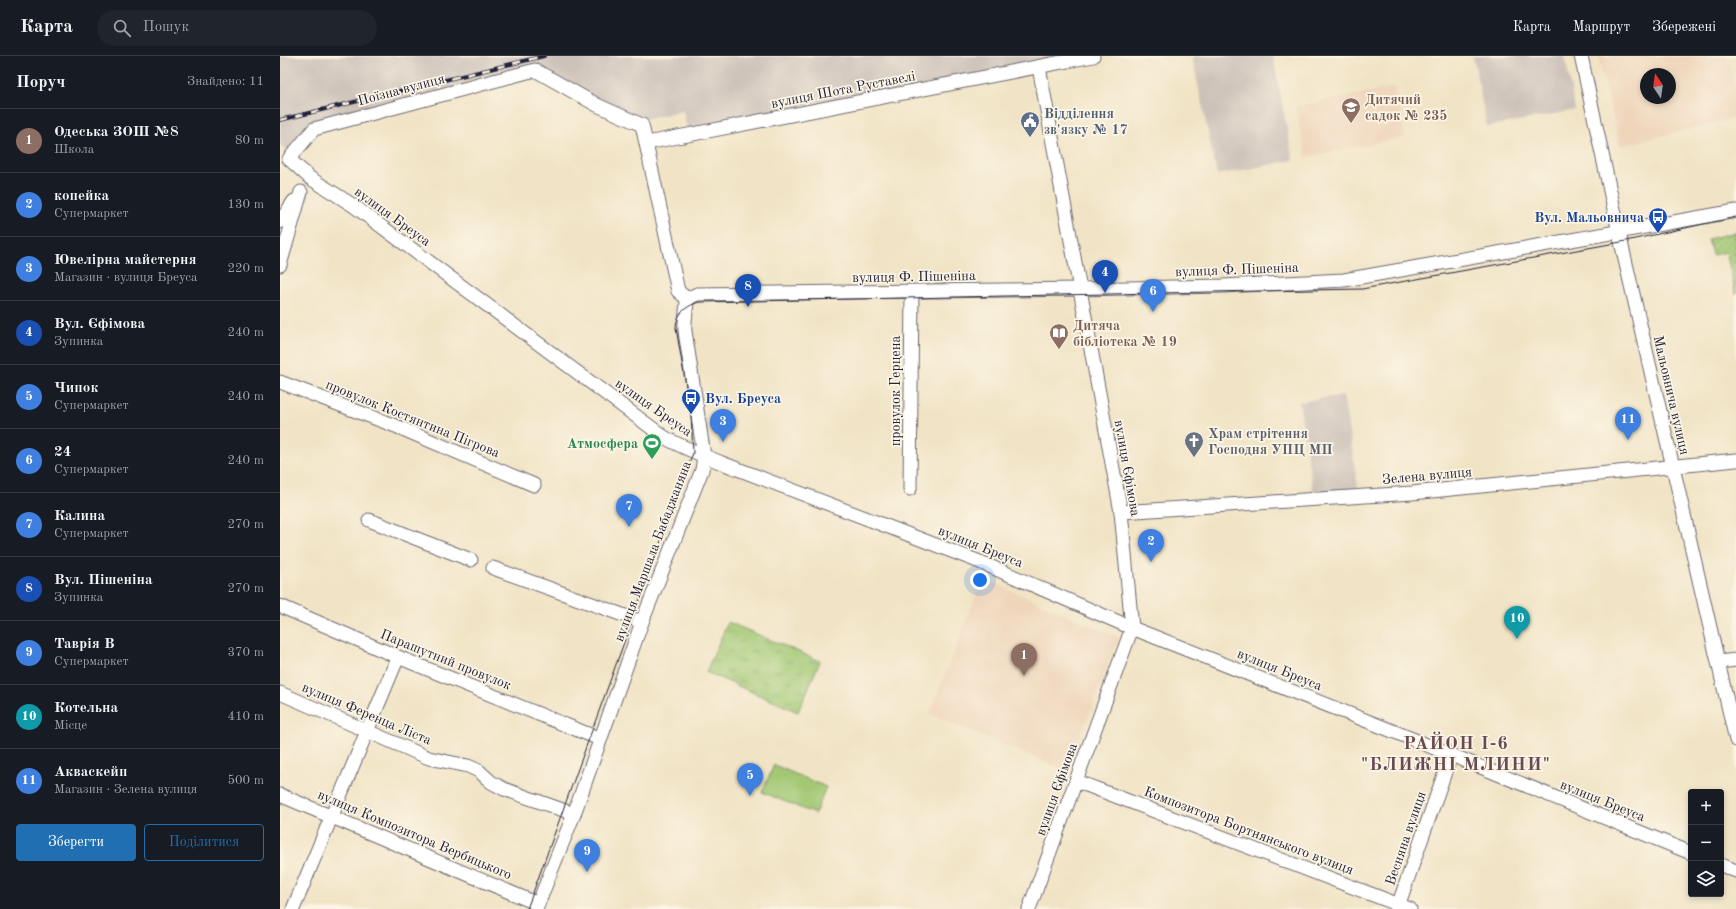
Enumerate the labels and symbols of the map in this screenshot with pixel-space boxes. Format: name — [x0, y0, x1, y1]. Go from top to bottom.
north arrow — [1640, 68, 1676, 104]
street label: вулиця Шота Руставелі — [770, 69, 917, 111]
street label: Поїзна вулиця — [356, 72, 446, 108]
place label: Дитячий садок № 235 — [1365, 93, 1448, 123]
school or university icon: Дитячий садок № 235 — [1340, 96, 1362, 124]
place label: Відділення зв'язку № 17 — [1044, 107, 1128, 137]
public building icon: Відділення зв'язку № 17 — [1019, 110, 1041, 138]
street label: вулиця Бреуса — [352, 185, 433, 249]
bus stop icon: Вул. Мальовнича — [1647, 206, 1669, 234]
place label: Вул. Мальовнича — [1534, 211, 1644, 225]
pin: 4 — [1092, 260, 1118, 293]
street label: вулиця Ф. Пішеніна — [1175, 261, 1299, 279]
street label: вулиця Ф. Пішеніна — [852, 269, 976, 285]
pin: 8 — [735, 274, 761, 307]
pin: 6 — [1140, 279, 1166, 312]
place label: Дитяча бібліотека № 19 — [1073, 319, 1177, 349]
library icon: Дитяча бібліотека № 19 — [1048, 322, 1070, 350]
street label: Мальовнича вулиця — [1651, 334, 1692, 456]
street label: провулок Герцена — [889, 336, 903, 446]
street label: вулиця Бреуса — [612, 376, 694, 439]
street label: провулок Костянтина Пігрова — [324, 378, 502, 460]
bus stop icon: Вул. Бреуса — [680, 387, 702, 415]
place label: Вул. Бреуса — [705, 392, 781, 406]
pin: 11 — [1615, 407, 1641, 440]
pin: 3 — [710, 409, 736, 442]
street label: вулиця Єфімова — [1111, 419, 1142, 518]
place label: Храм стрітення Господня УПЦ МП — [1208, 427, 1333, 457]
church icon: Храм стрітення Господня УПЦ МП — [1183, 430, 1205, 458]
sports icon: Атмосфера — [641, 432, 663, 460]
place label: Атмосфера — [567, 437, 638, 452]
street label: вулиця Маршала Бабаджаняна — [612, 459, 694, 644]
street label: Зелена вулиця — [1382, 465, 1473, 487]
pin: 7 — [616, 494, 642, 527]
street label: вулиця Бреуса — [936, 524, 1025, 570]
pin: 2 — [1138, 529, 1164, 562]
your location — [970, 570, 990, 590]
pin: 10 — [1504, 606, 1530, 639]
street label: Парашутний провулок — [378, 627, 513, 693]
pin: 1 — [1011, 643, 1037, 676]
street label: вулиця Бреуса — [1235, 647, 1324, 693]
street label: вулиця Ференца Ліста — [300, 680, 433, 748]
district label: РАЙОН І-6 "БЛИЖНІ МЛИНИ" — [1361, 731, 1551, 774]
street label: вулиця Єфімова — [1034, 741, 1081, 838]
pin: 5 — [737, 763, 763, 796]
street label: вулиця Бреуса — [1558, 778, 1647, 824]
street label: Композитора Бортнянського вулиця — [1142, 784, 1355, 878]
street label: вулиця Композитора Вербицького — [315, 788, 514, 882]
street label: Весняна вулиця — [1383, 789, 1429, 887]
pin: 9 — [574, 839, 600, 872]

